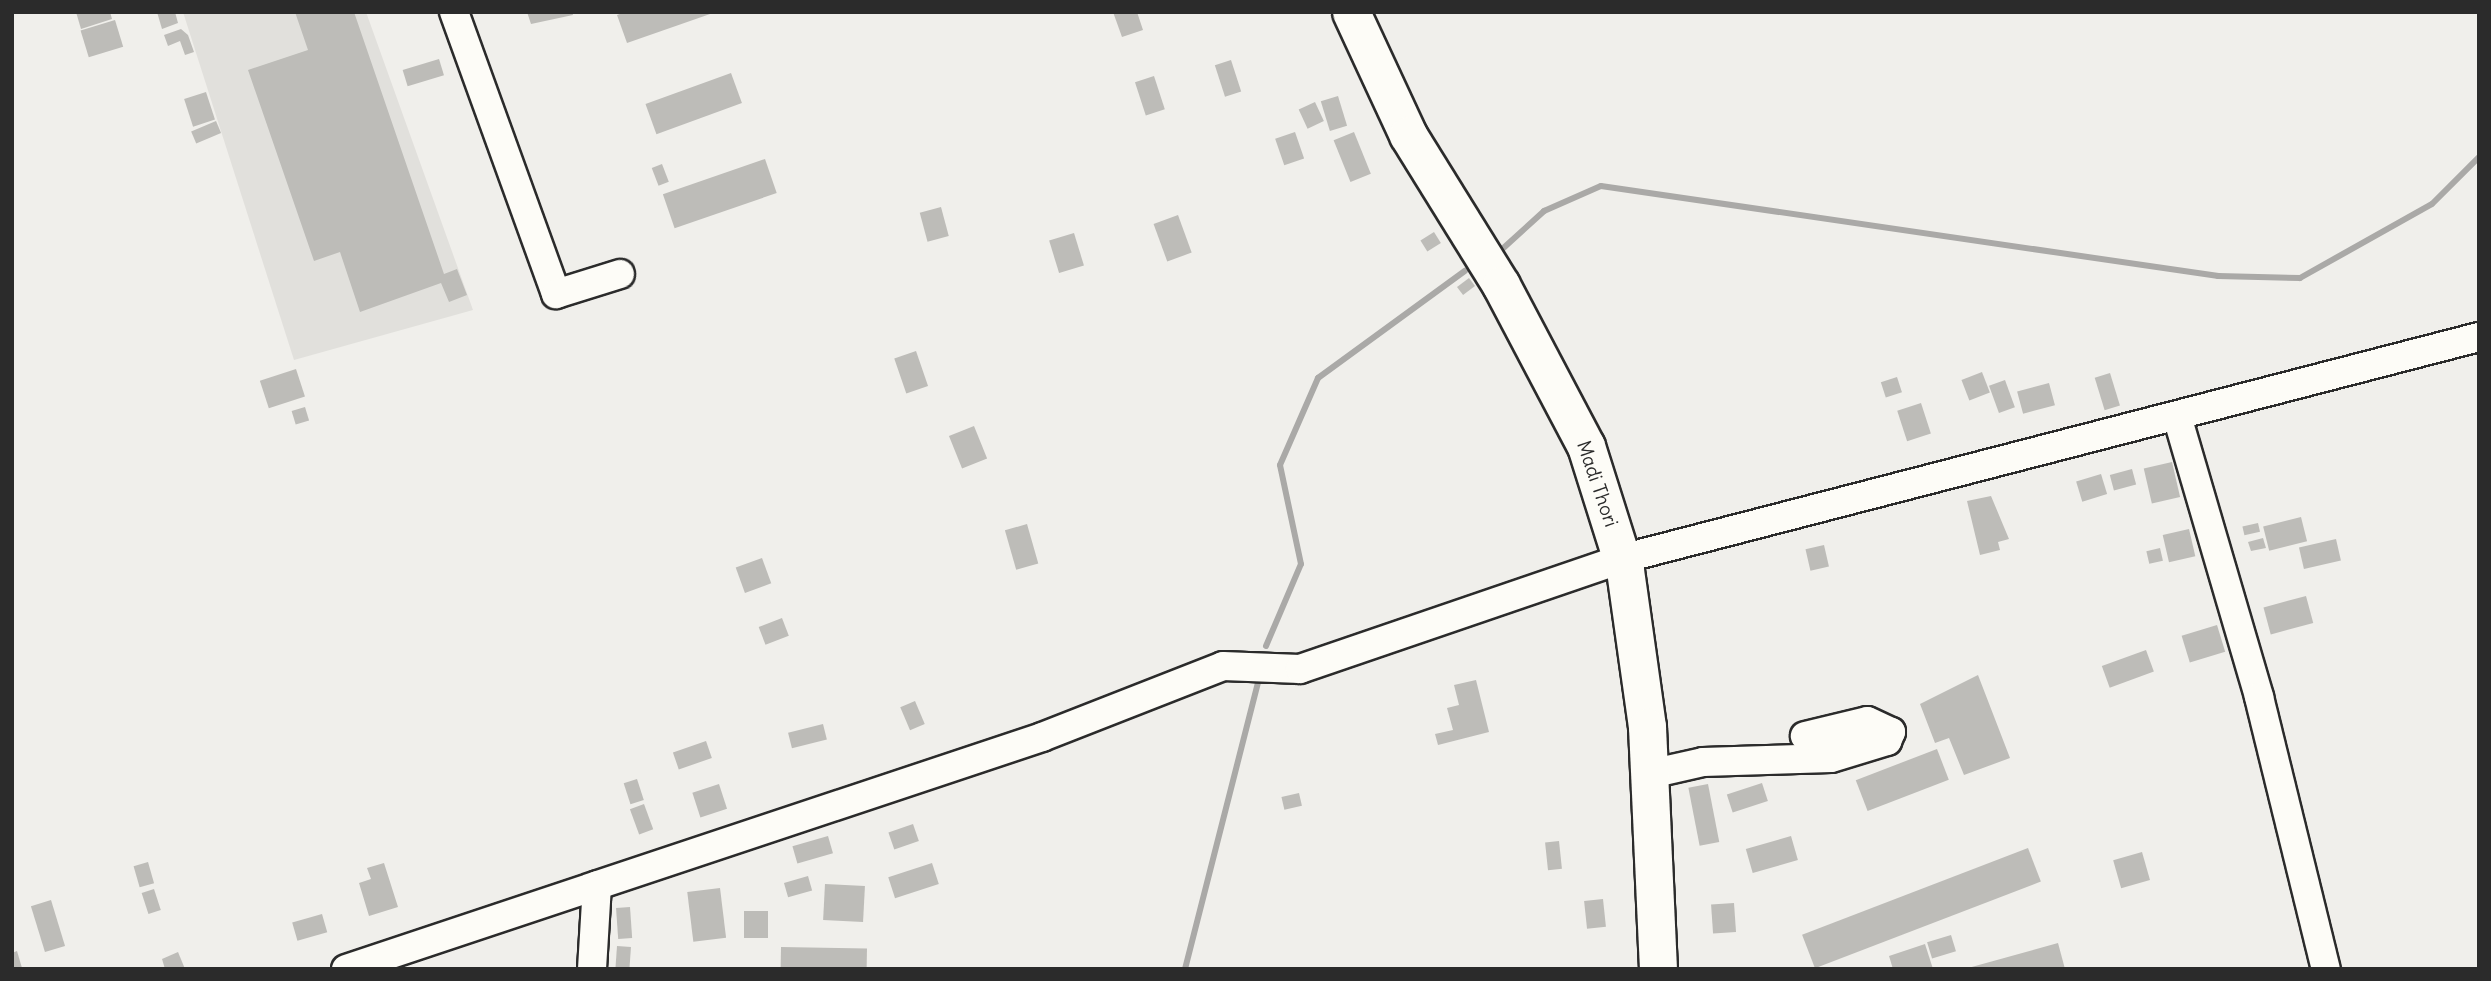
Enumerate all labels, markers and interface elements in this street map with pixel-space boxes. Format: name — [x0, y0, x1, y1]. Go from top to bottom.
street label: Madi Thori — [1572, 438, 1622, 530]

